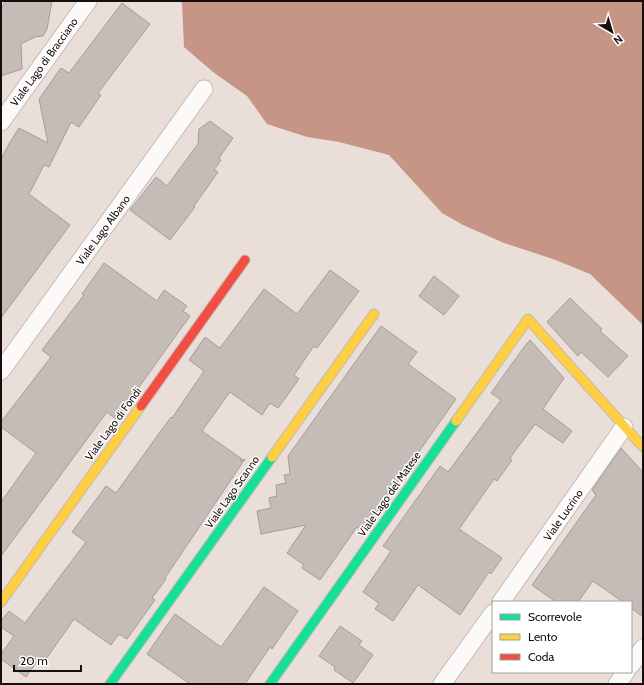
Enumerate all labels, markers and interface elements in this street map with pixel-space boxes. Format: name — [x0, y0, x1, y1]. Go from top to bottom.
north arrow — [592, 12, 632, 52]
street label: Viale Lago di Bracciano — [7, 15, 81, 109]
text: N — [611, 32, 626, 48]
street label: Viale Lago Albano — [73, 192, 133, 268]
street label: Viale Lago di Fondi — [82, 385, 144, 463]
street label: Viale Lago del Matese — [354, 448, 424, 539]
street label: Viale Lago Scanno — [202, 453, 262, 531]
street label: Viale Lucrino — [540, 487, 586, 543]
legend — [492, 601, 632, 673]
text: Scorrevole — [528, 609, 582, 624]
text: Lento — [528, 629, 558, 644]
scale bar — [14, 647, 81, 673]
text: Coda — [528, 649, 554, 664]
text: 20 m — [20, 653, 48, 668]

